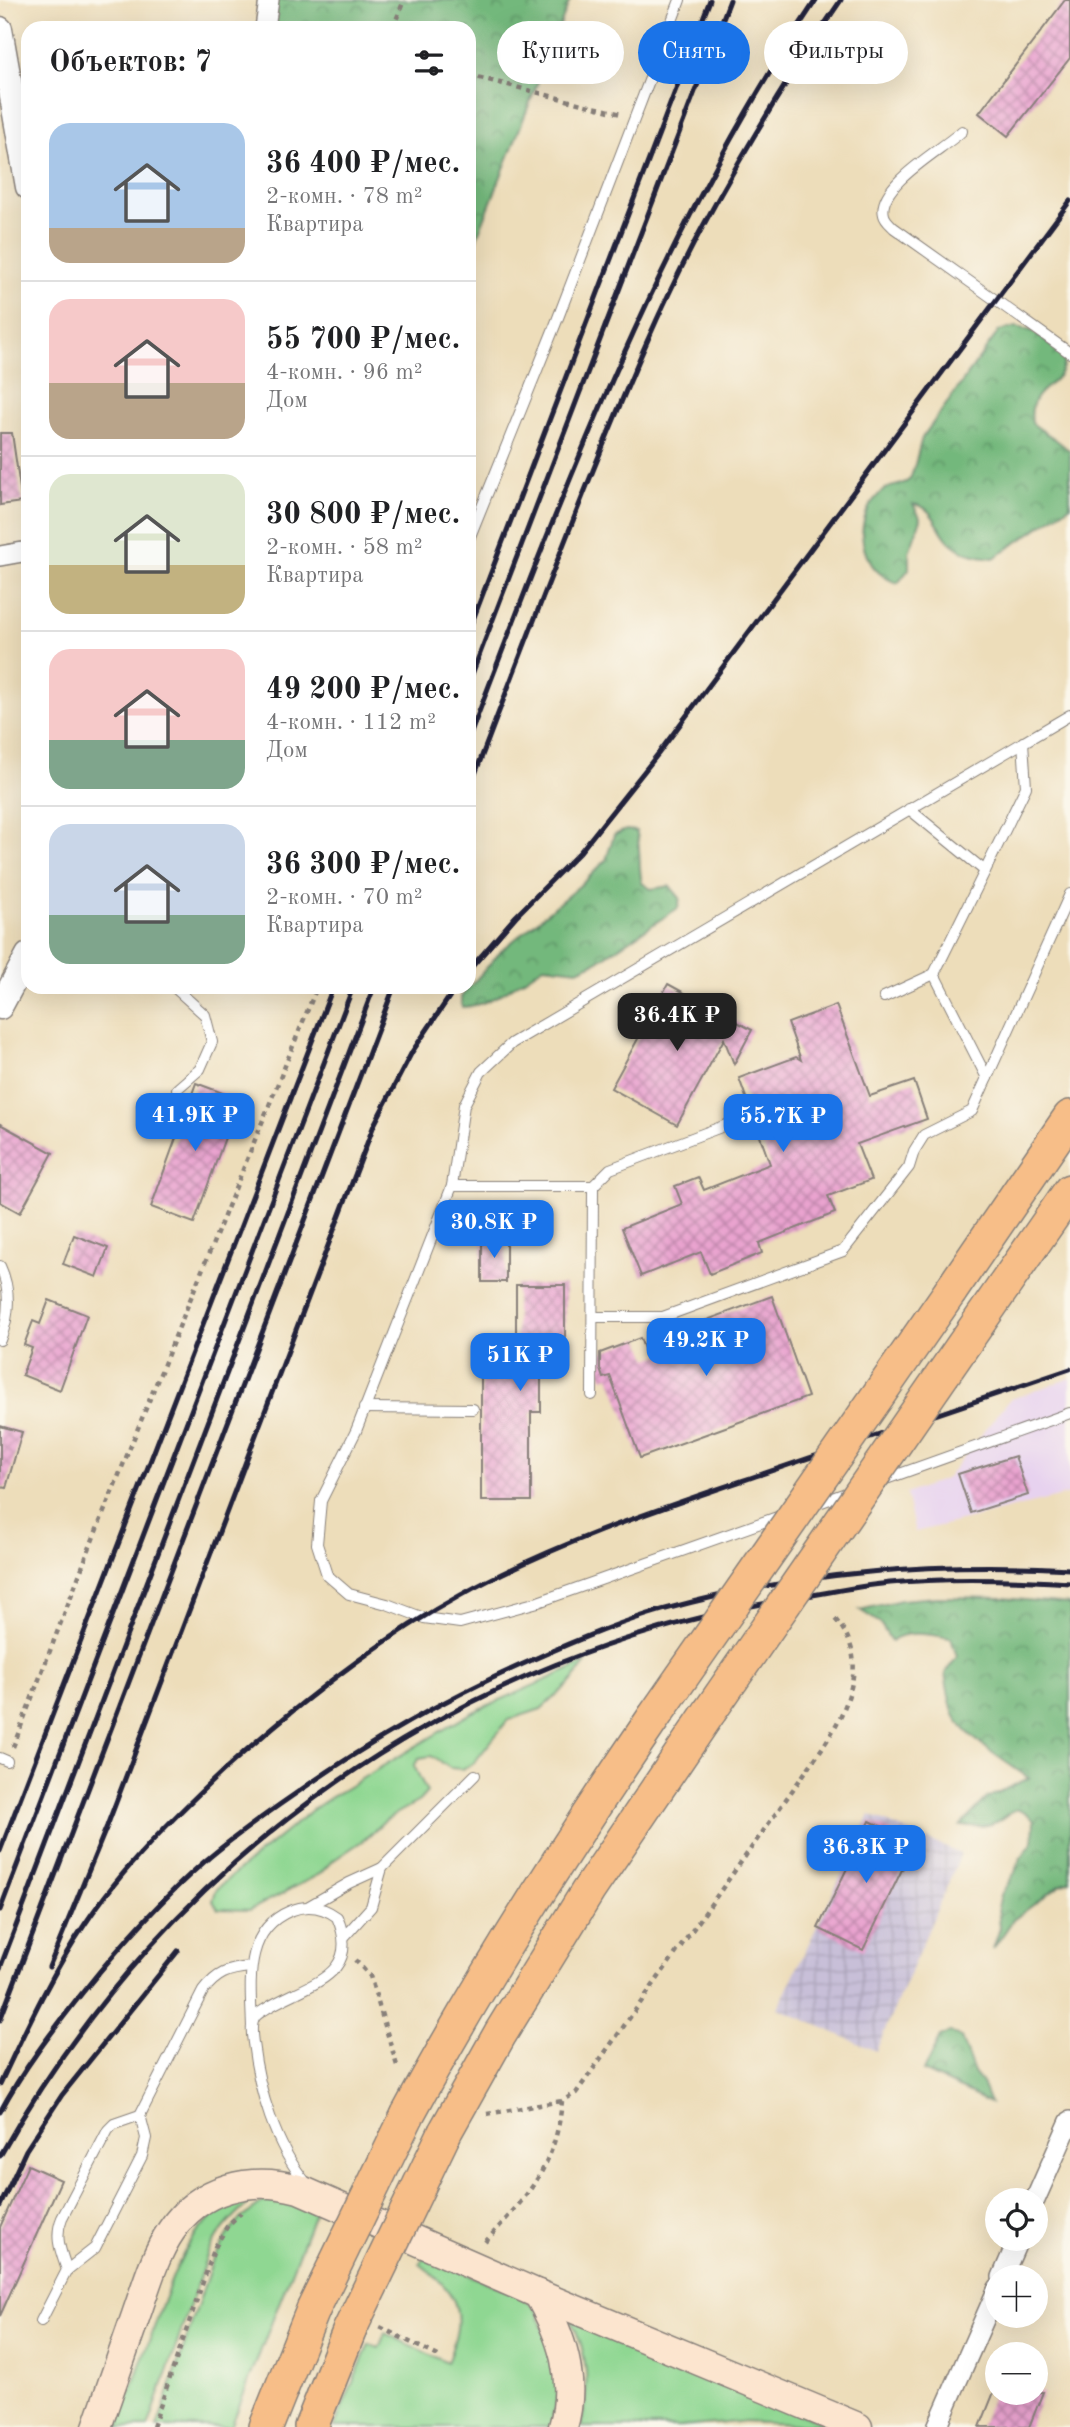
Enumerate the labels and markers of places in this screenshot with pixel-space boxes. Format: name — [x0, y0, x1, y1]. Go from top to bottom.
pin: 36.4K ₽ — [612, 993, 742, 1053]
pin: 41.9K ₽ — [130, 1094, 260, 1153]
pin: 55.7K ₽ — [718, 1094, 848, 1154]
pin: 30.8K ₽ — [429, 1200, 559, 1260]
pin: 49.2K ₽ — [641, 1318, 771, 1378]
pin: 51K ₽ — [471, 1334, 569, 1393]
pin: 36.3K ₽ — [801, 1826, 931, 1885]

